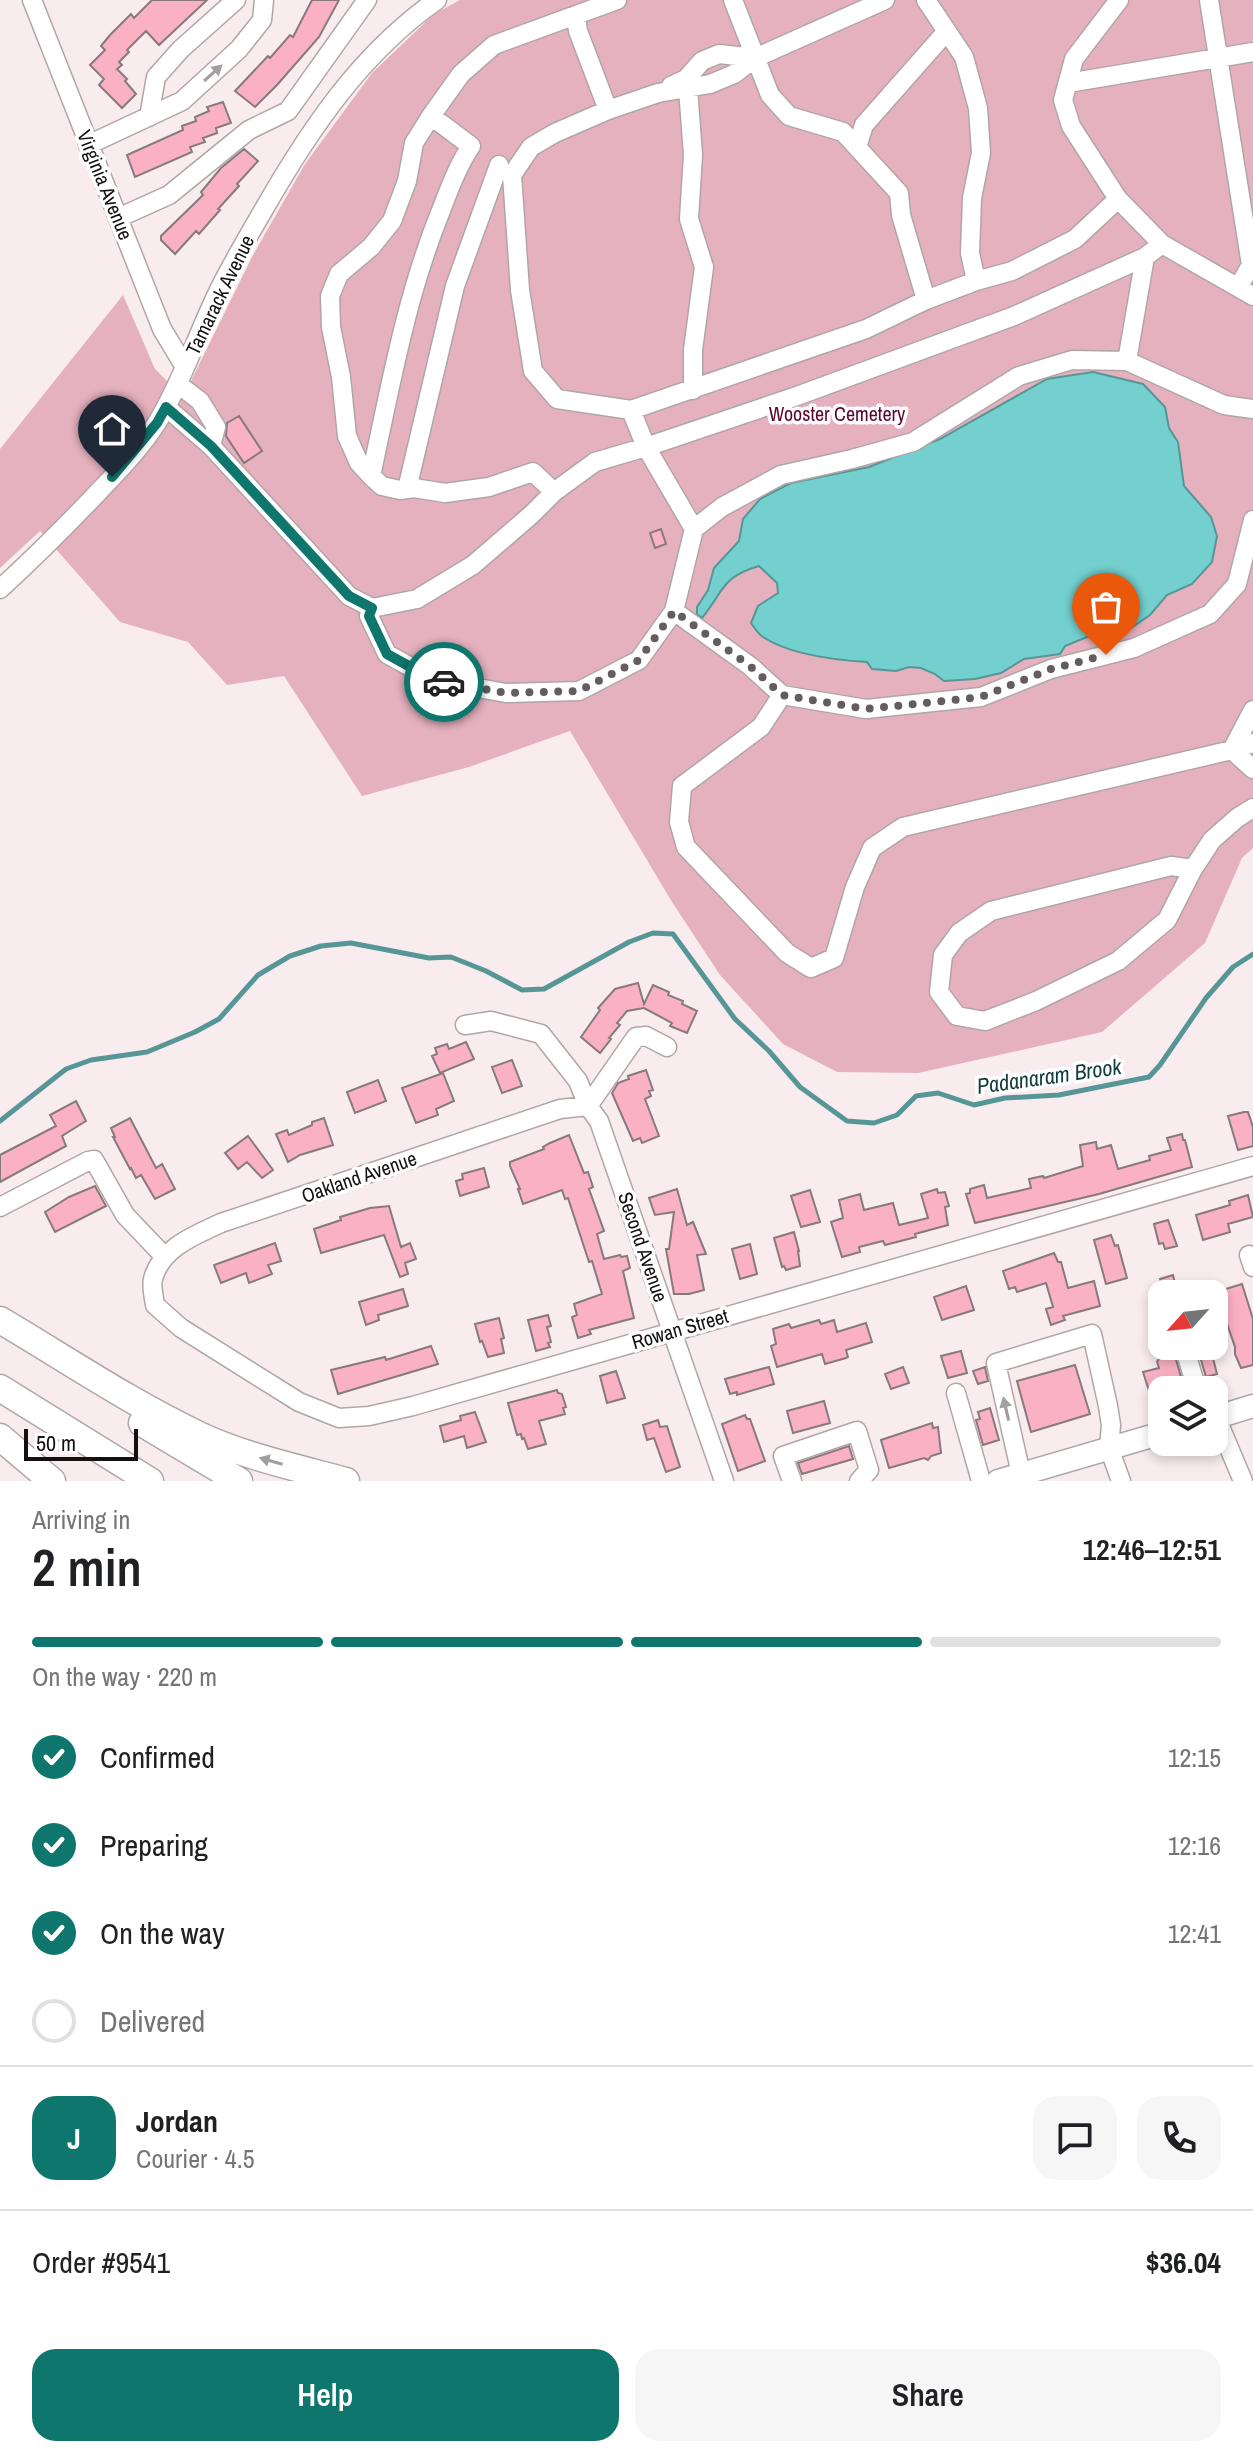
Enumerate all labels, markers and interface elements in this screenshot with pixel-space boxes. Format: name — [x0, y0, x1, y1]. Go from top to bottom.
one-way arrow — [203, 65, 222, 83]
street label: Virginia Avenue — [71, 126, 140, 244]
street label: Tamarack Avenue — [179, 230, 260, 359]
pin — [78, 395, 146, 477]
park label: Wooster Cemetery — [769, 400, 906, 427]
icon: home — [90, 407, 134, 451]
pin — [1072, 573, 1140, 655]
icon: bag — [1084, 585, 1128, 629]
courier — [404, 642, 484, 722]
icon: car — [422, 660, 466, 704]
water label: Padanaram Brook — [975, 1051, 1124, 1101]
street label: Oakland Avenue — [298, 1144, 420, 1209]
street label: Second Avenue — [612, 1188, 675, 1305]
north arrow — [1148, 1280, 1228, 1360]
map controls — [1148, 1280, 1228, 1456]
street label: Rowan Street — [628, 1302, 732, 1355]
button: layers — [1148, 1376, 1228, 1456]
one-way arrow — [999, 1396, 1012, 1421]
scale bar — [24, 1425, 138, 1461]
text: 50 m — [36, 1428, 76, 1458]
one-way arrow — [259, 1454, 283, 1467]
text: Arriving in — [32, 1502, 130, 1537]
text: 12:46–12:51 — [1082, 1529, 1221, 1569]
text: 2 min — [32, 1532, 142, 1602]
text: On the way · 220 m — [32, 1659, 217, 1694]
icon: check — [32, 1735, 76, 1779]
text: Confirmed — [100, 1737, 215, 1777]
text: 12:15 — [1168, 1740, 1221, 1775]
icon: check — [32, 1823, 76, 1867]
text: Preparing — [100, 1825, 208, 1865]
text: 12:16 — [1168, 1828, 1221, 1863]
icon: check — [32, 1911, 76, 1955]
text: On the way — [100, 1913, 224, 1953]
text: 12:41 — [1168, 1916, 1221, 1951]
text: Delivered — [100, 2001, 205, 2041]
button: chat — [1033, 2096, 1117, 2180]
button: phone — [1137, 2096, 1221, 2180]
text: Jordan — [136, 2101, 218, 2141]
text: J — [67, 2118, 81, 2158]
text: Courier · 4.5 — [136, 2141, 255, 2176]
text: Order #9541 — [32, 2242, 170, 2282]
text: $36.04 — [1146, 2242, 1221, 2282]
button: Help — [32, 2349, 619, 2441]
button: Share — [635, 2349, 1221, 2441]

